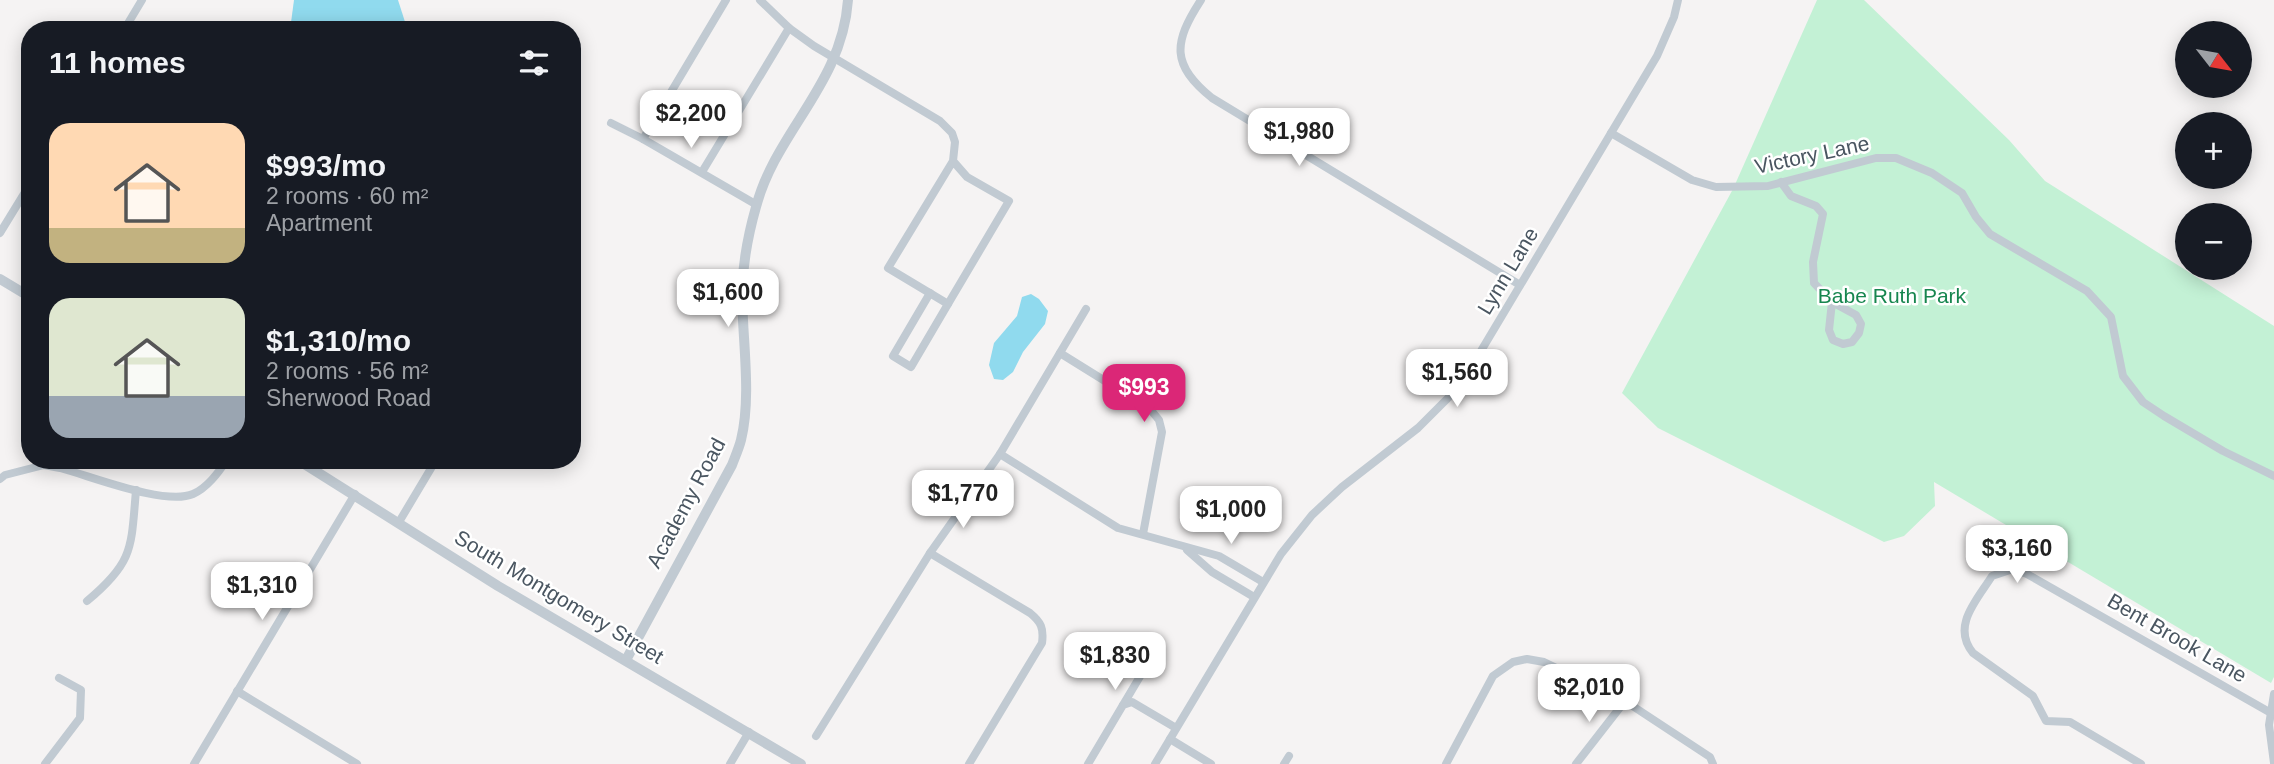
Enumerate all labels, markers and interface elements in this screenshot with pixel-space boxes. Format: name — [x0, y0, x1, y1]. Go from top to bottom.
north arrow — [2175, 21, 2252, 98]
map controls — [2175, 21, 2252, 280]
icon: filters — [515, 44, 553, 82]
text: 11 homes — [49, 46, 186, 79]
pin: $2,200 — [634, 90, 748, 150]
text: $2,200 — [656, 100, 726, 126]
pin: $1,980 — [1242, 108, 1356, 168]
button: + — [2175, 112, 2252, 189]
text: $1,980 — [1264, 118, 1334, 144]
street label: Victory Lane — [1753, 131, 1871, 178]
text: $993/mo — [266, 149, 386, 182]
icon: home — [105, 151, 189, 235]
text: 2 rooms · 60 m² — [266, 183, 428, 209]
button: − — [2175, 203, 2252, 280]
text: Apartment — [266, 210, 372, 236]
street label: Lynn Lane — [1473, 223, 1542, 318]
pin: $1,600 — [671, 270, 785, 329]
text: $1,600 — [693, 279, 763, 305]
park label: Babe Ruth Park — [1818, 284, 1967, 307]
text: $1,310/mo — [266, 324, 411, 357]
icon: home — [105, 326, 189, 410]
pin: $1,560 — [1400, 350, 1514, 409]
text: 2 rooms · 56 m² — [266, 358, 428, 384]
text: $1,560 — [1422, 359, 1492, 385]
pin: $993 — [1103, 364, 1185, 424]
text: $993 — [1118, 374, 1170, 400]
text: Sherwood Road — [266, 385, 431, 411]
street label: Academy Road — [642, 434, 729, 572]
pin: $1,770 — [906, 470, 1020, 530]
text: $1,770 — [928, 480, 998, 506]
pin: $1,000 — [1174, 486, 1288, 546]
text: $1,000 — [1196, 496, 1266, 522]
street label: South Montgomery Street — [451, 525, 668, 668]
pin: $3,160 — [1960, 526, 2074, 585]
text: $3,160 — [1982, 535, 2052, 561]
pin: $1,310 — [205, 562, 319, 622]
text: $1,310 — [227, 572, 297, 598]
street label: Bent Brook Lane — [2104, 588, 2251, 687]
pin: $1,830 — [1058, 632, 1172, 692]
text: $1,830 — [1080, 642, 1150, 668]
pin: $2,010 — [1532, 664, 1646, 724]
text: $2,010 — [1554, 674, 1624, 700]

